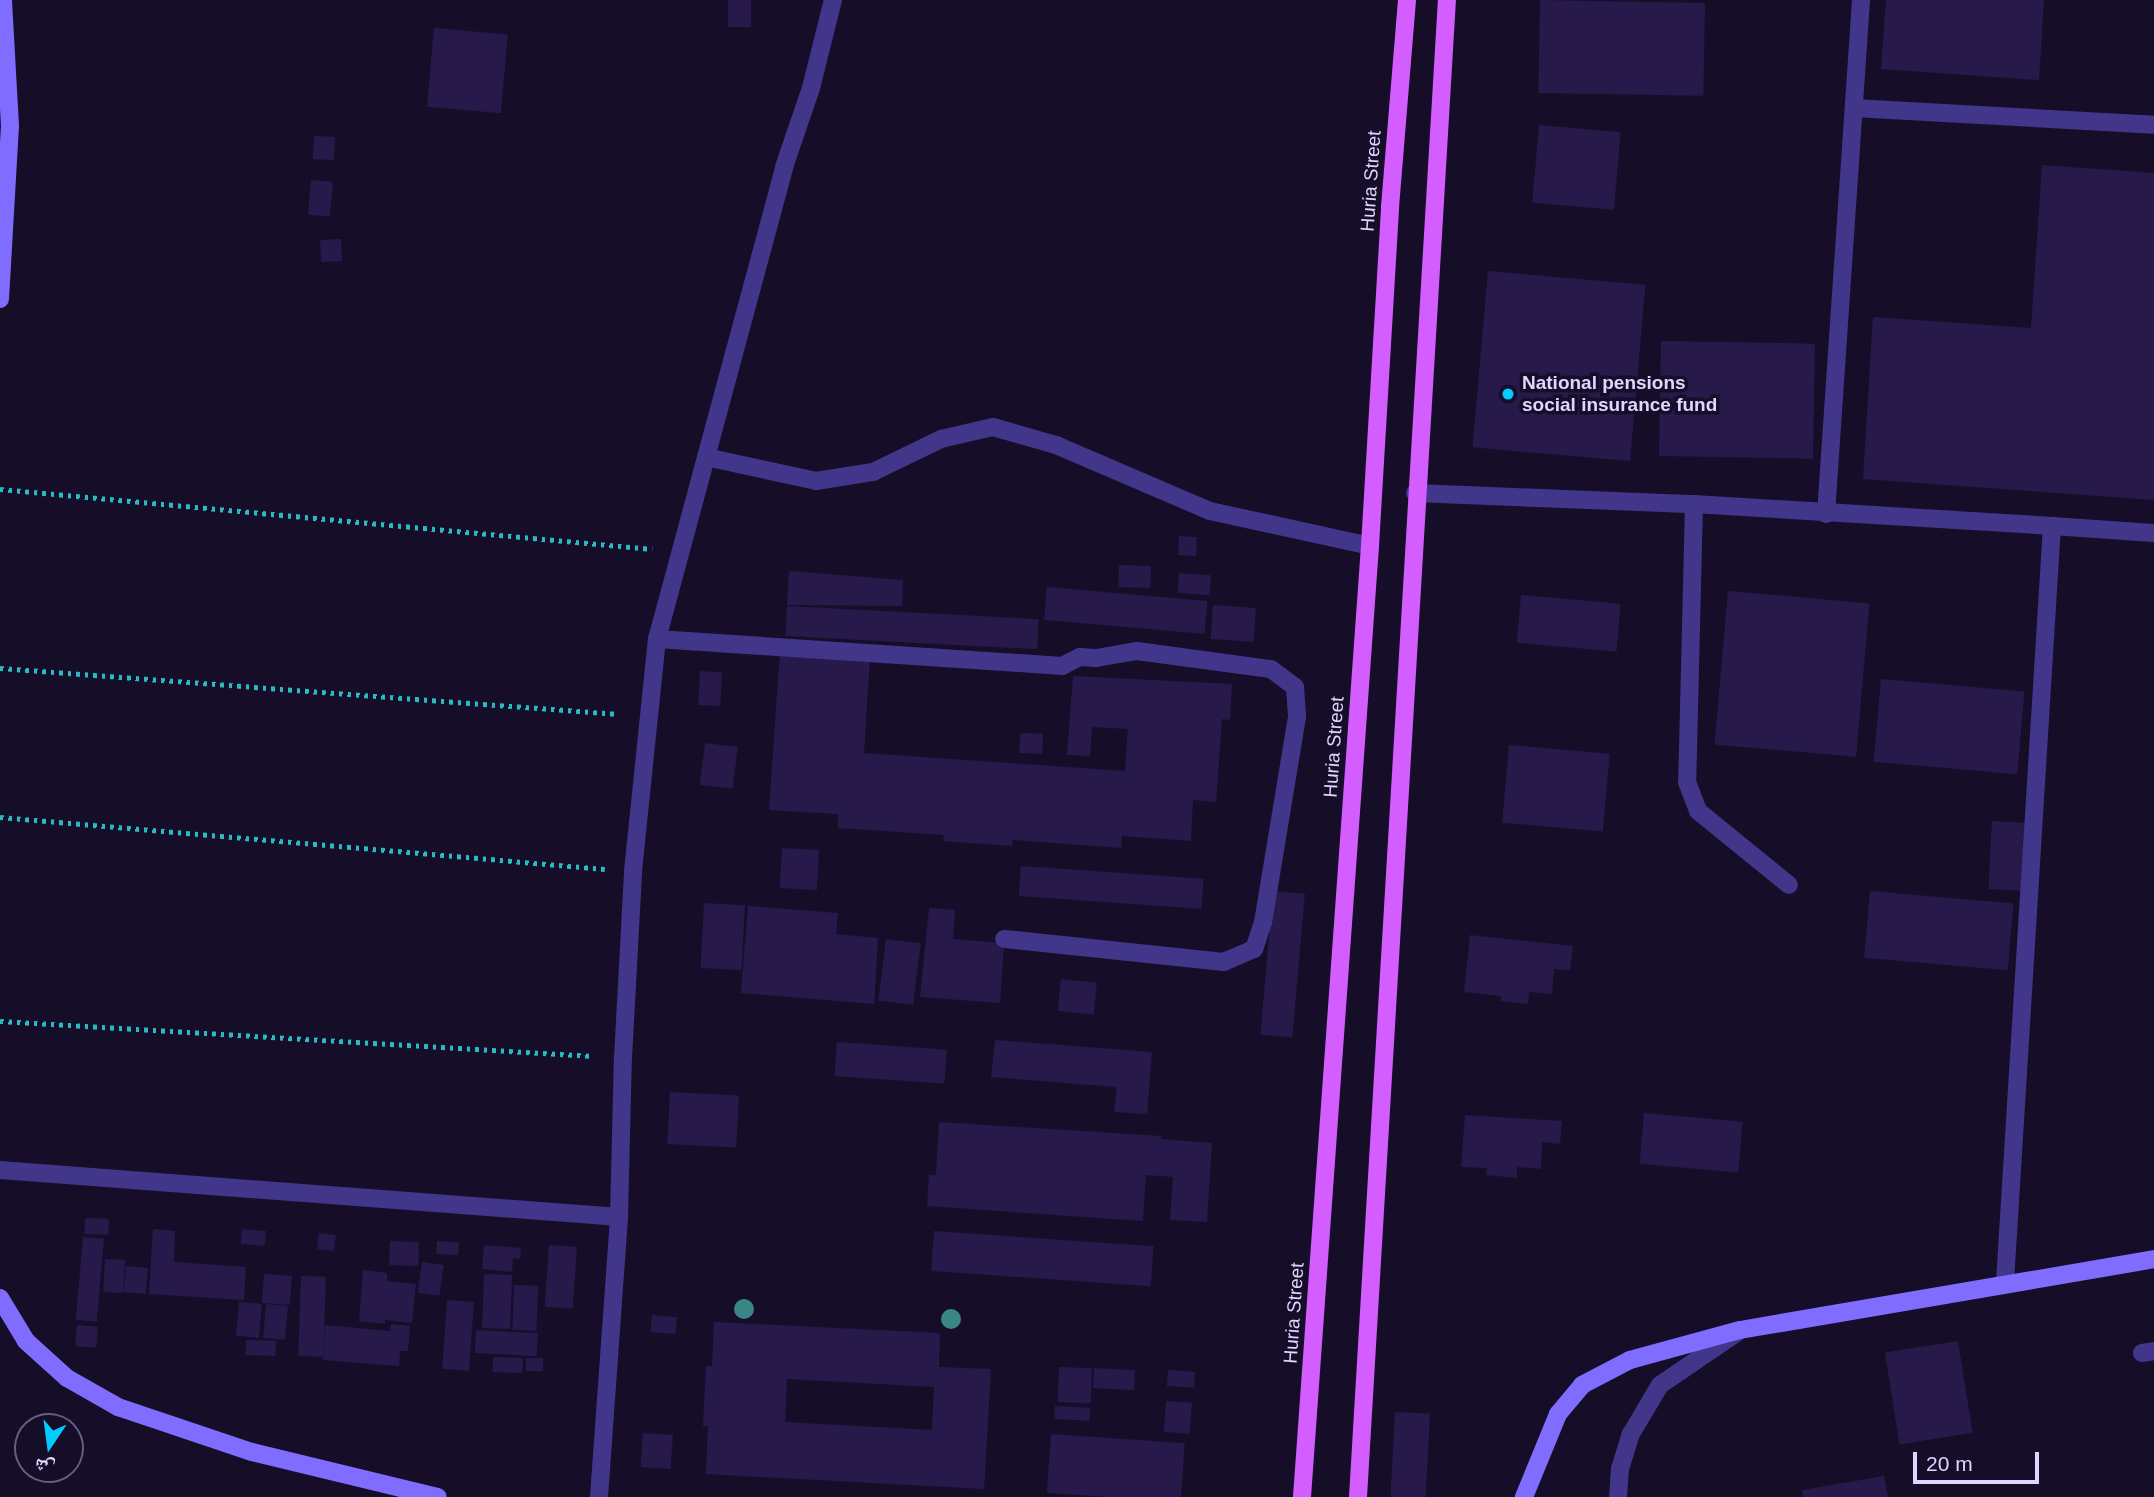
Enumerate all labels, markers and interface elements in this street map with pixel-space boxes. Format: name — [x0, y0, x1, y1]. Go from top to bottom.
street label: Huria Street — [1356, 130, 1386, 232]
place label: National pensions social insurance fund — [1522, 372, 1717, 416]
marker: National pensions social insurance fund — [1500, 386, 1516, 402]
street label: Huria Street — [1319, 696, 1349, 798]
street label: Huria Street — [1279, 1262, 1309, 1364]
north arrow — [14, 1413, 84, 1483]
scale bar — [1916, 1438, 2042, 1482]
text: 20 m — [1926, 1452, 1973, 1475]
text: ش — [32, 1455, 57, 1480]

